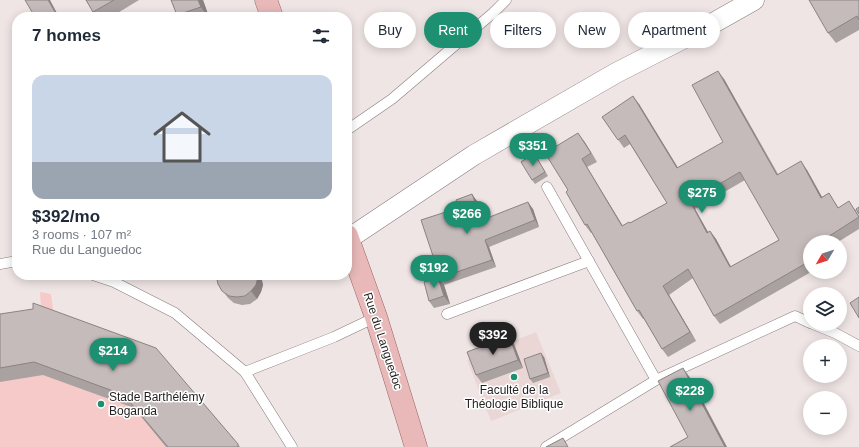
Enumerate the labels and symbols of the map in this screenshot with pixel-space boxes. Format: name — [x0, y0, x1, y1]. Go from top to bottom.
pin: $351 — [509, 133, 557, 167]
pin: $275 — [678, 180, 726, 214]
pin: $266 — [443, 201, 491, 235]
north arrow — [803, 235, 847, 279]
pin: $192 — [410, 255, 458, 289]
street label: Rue du Languedoc — [361, 291, 405, 391]
pin: $392 — [469, 322, 517, 356]
pin: $214 — [89, 338, 137, 372]
marker: Faculté de la Théologie Biblique — [509, 372, 519, 382]
pin: $228 — [666, 378, 714, 412]
place label: Faculté de la Théologie Biblique — [465, 383, 564, 411]
place label: Stade Barthélémy Boganda — [109, 390, 204, 418]
marker: Stade Barthélémy Boganda — [96, 399, 106, 409]

